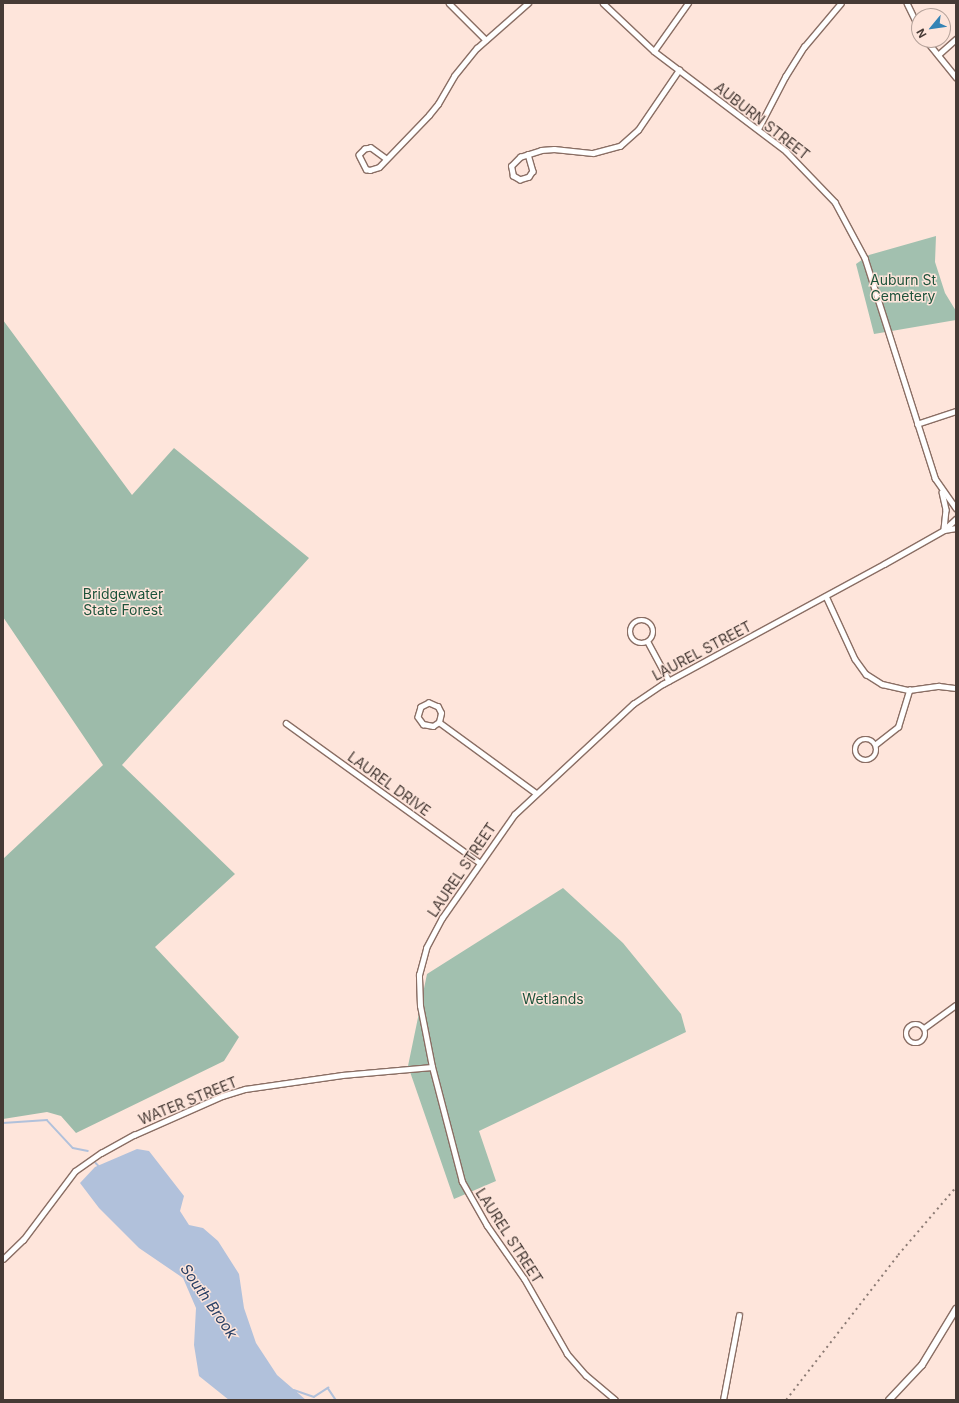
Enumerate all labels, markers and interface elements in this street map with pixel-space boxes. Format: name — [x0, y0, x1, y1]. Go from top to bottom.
north arrow — [911, 8, 951, 48]
text: N — [913, 26, 930, 40]
street label: AUBURN STREET — [711, 79, 813, 163]
park label: Auburn St Cemetery — [870, 272, 936, 304]
park label: Bridgewater State Forest — [83, 586, 163, 618]
street label: LAUREL STREET — [650, 618, 754, 684]
street label: LAUREL DRIVE — [344, 748, 434, 820]
street label: LAUREL STREET — [424, 820, 500, 920]
park label: Wetlands — [522, 991, 584, 1007]
street label: WATER STREET — [136, 1074, 240, 1128]
street label: LAUREL STREET — [472, 1185, 546, 1287]
water label: South Brook — [177, 1260, 241, 1342]

